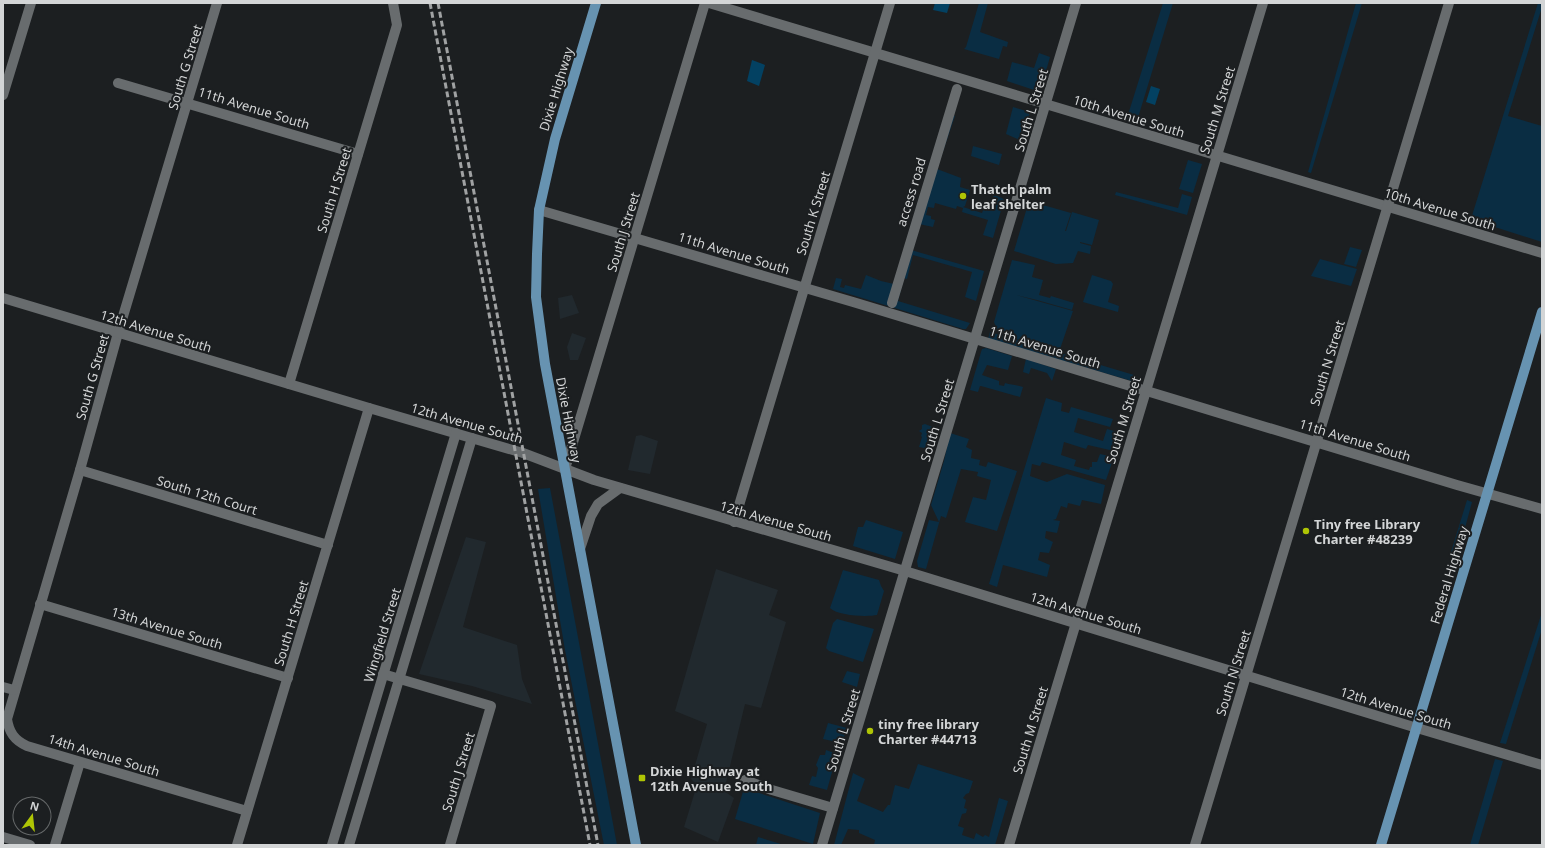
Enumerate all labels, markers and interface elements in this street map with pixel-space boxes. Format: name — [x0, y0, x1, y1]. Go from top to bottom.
street label: South G Street — [163, 22, 207, 112]
street label: Dixie Highway — [535, 44, 577, 133]
street label: South M Street — [1195, 64, 1239, 156]
street label: South L Street — [1010, 66, 1052, 154]
street label: 11th Avenue South — [196, 82, 312, 134]
street label: 10th Avenue South — [1071, 90, 1187, 142]
street label: South H Street — [312, 145, 356, 235]
street label: access road — [892, 155, 930, 229]
street label: South K Street — [792, 169, 834, 257]
place label: Thatch palm leaf shelter — [971, 180, 1051, 213]
street label: 10th Avenue South — [1382, 183, 1498, 235]
street label: South J Street — [602, 190, 644, 274]
marker: Thatch palm leaf shelter — [958, 191, 968, 201]
street label: 11th Avenue South — [676, 227, 792, 279]
street label: 12th Avenue South — [98, 305, 214, 357]
street label: South N Street — [1305, 318, 1349, 408]
street label: 11th Avenue South — [987, 321, 1103, 373]
street label: South G Street — [71, 332, 113, 422]
street label: South M Street — [1101, 374, 1145, 466]
street label: Dixie Highway — [552, 376, 586, 465]
street label: South L Street — [916, 376, 958, 464]
street label: 12th Avenue South — [409, 398, 525, 448]
street label: 11th Avenue South — [1297, 414, 1413, 466]
street label: South 12th Court — [154, 471, 260, 519]
street label: 12th Avenue South — [718, 496, 834, 546]
place label: Tiny free Library Charter #48239 — [1314, 515, 1421, 548]
street label: Federal Highway — [1426, 523, 1473, 626]
marker: Tiny free Library Charter #48239 — [1301, 526, 1311, 536]
street label: South H Street — [269, 578, 313, 668]
street label: Wingfield Street — [359, 585, 405, 684]
street label: 12th Avenue South — [1028, 587, 1144, 639]
street label: 13th Avenue South — [109, 602, 225, 654]
street label: South N Street — [1211, 628, 1255, 718]
street label: 12th Avenue South — [1338, 682, 1454, 734]
street label: South M Street — [1008, 684, 1052, 776]
street label: South L Street — [822, 686, 864, 774]
place label: tiny free library Charter #44713 — [878, 715, 979, 748]
marker: tiny free library Charter #44713 — [865, 726, 875, 736]
street label: 14th Avenue South — [46, 729, 162, 781]
street label: South J Street — [437, 730, 479, 814]
place label: Dixie Highway at 12th Avenue South — [650, 762, 772, 795]
marker: Dixie Highway at 12th Avenue South — [637, 773, 647, 783]
north arrow — [12, 796, 52, 836]
text: N — [28, 797, 41, 814]

